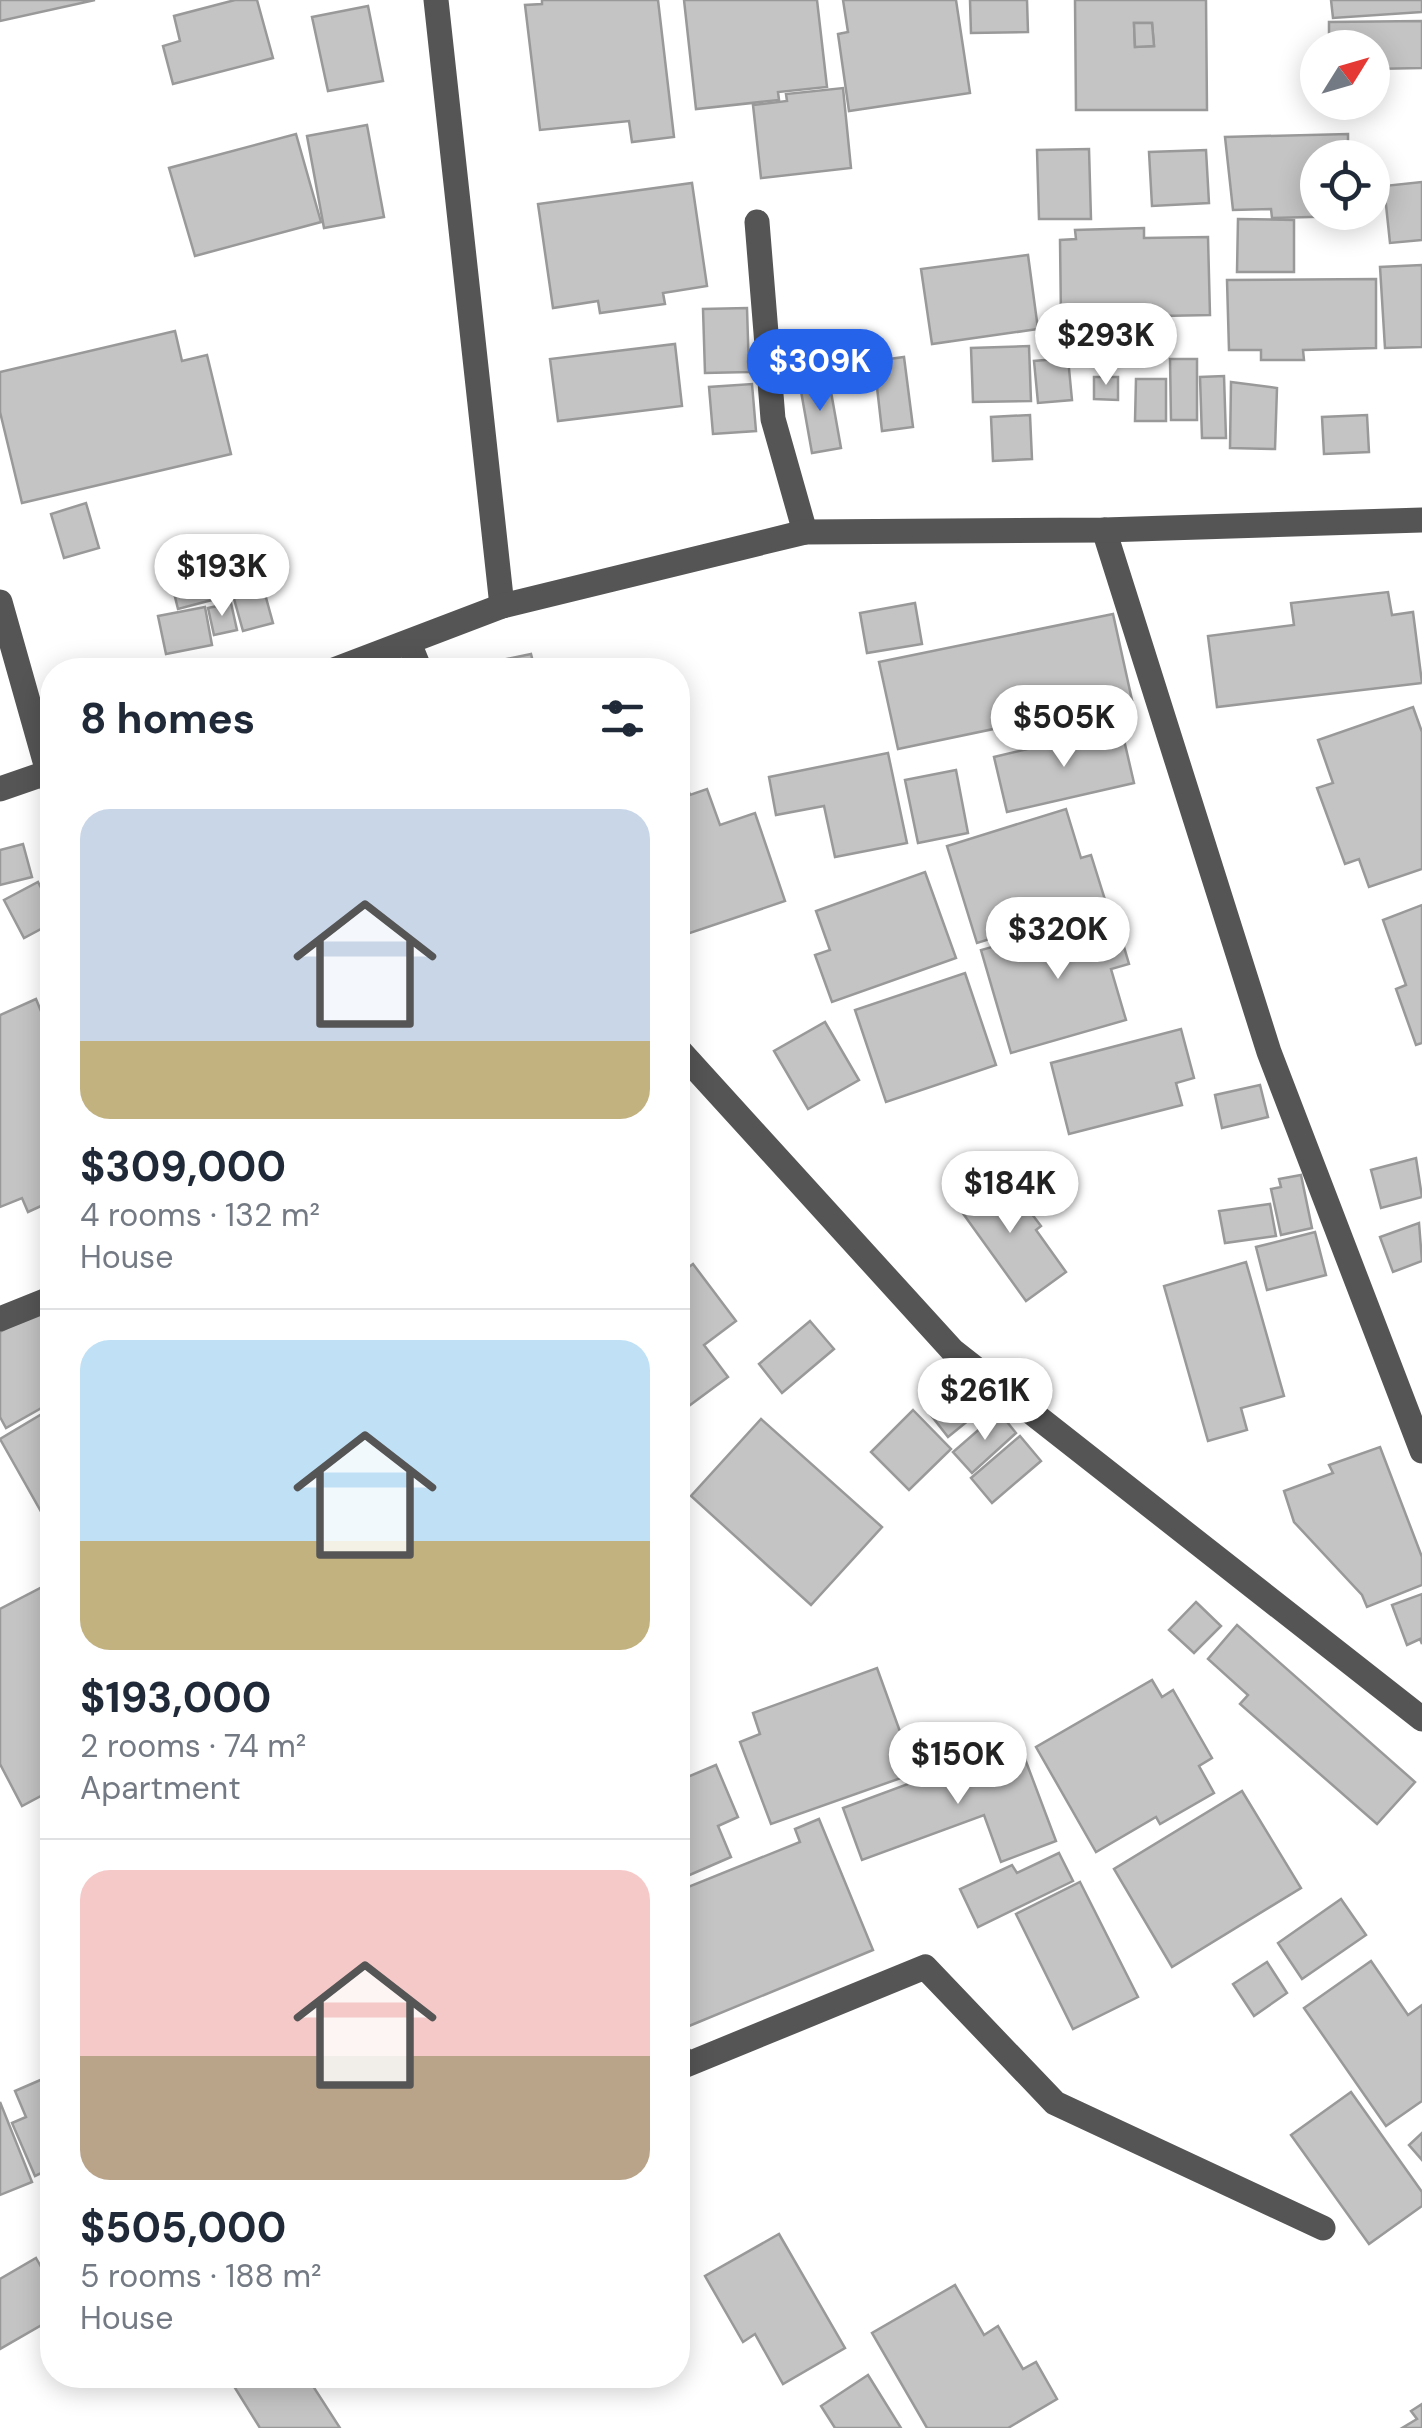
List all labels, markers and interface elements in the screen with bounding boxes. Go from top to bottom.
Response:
north arrow [1300,30,1390,120]
map controls [1300,30,1390,230]
button: locate [1300,140,1390,230]
pin: $293K [1036,303,1176,388]
text: $293K [1057,314,1155,356]
pin: $309K [750,329,890,414]
text: $309K [769,340,871,382]
pin: $193K [152,534,292,619]
text: $193K [176,545,268,587]
pin: $505K [994,685,1134,770]
text: 8 homes [80,691,255,746]
icon: filters [595,691,650,746]
text: $505K [1013,696,1115,738]
icon: home [275,874,455,1054]
pin: $320K [988,897,1128,982]
text: $320K [1008,908,1108,950]
text: $309,000 [80,1139,286,1194]
pin: $184K [940,1151,1080,1236]
text: $184K [964,1162,1056,1204]
text: 4 rooms · 132 m² [80,1194,320,1236]
text: House [80,1236,173,1278]
pin: $261K [915,1358,1055,1443]
text: $261K [940,1369,1030,1411]
icon: home [275,1405,455,1585]
text: $193,000 [80,1670,271,1725]
pin: $150K [888,1722,1028,1807]
text: 2 rooms · 74 m² [80,1725,306,1767]
text: $150K [911,1733,1005,1775]
text: Apartment [80,1767,241,1809]
icon: home [275,1935,455,2115]
text: $505,000 [80,2200,286,2255]
text: 5 rooms · 188 m² [80,2255,322,2297]
text: House [80,2297,173,2339]

